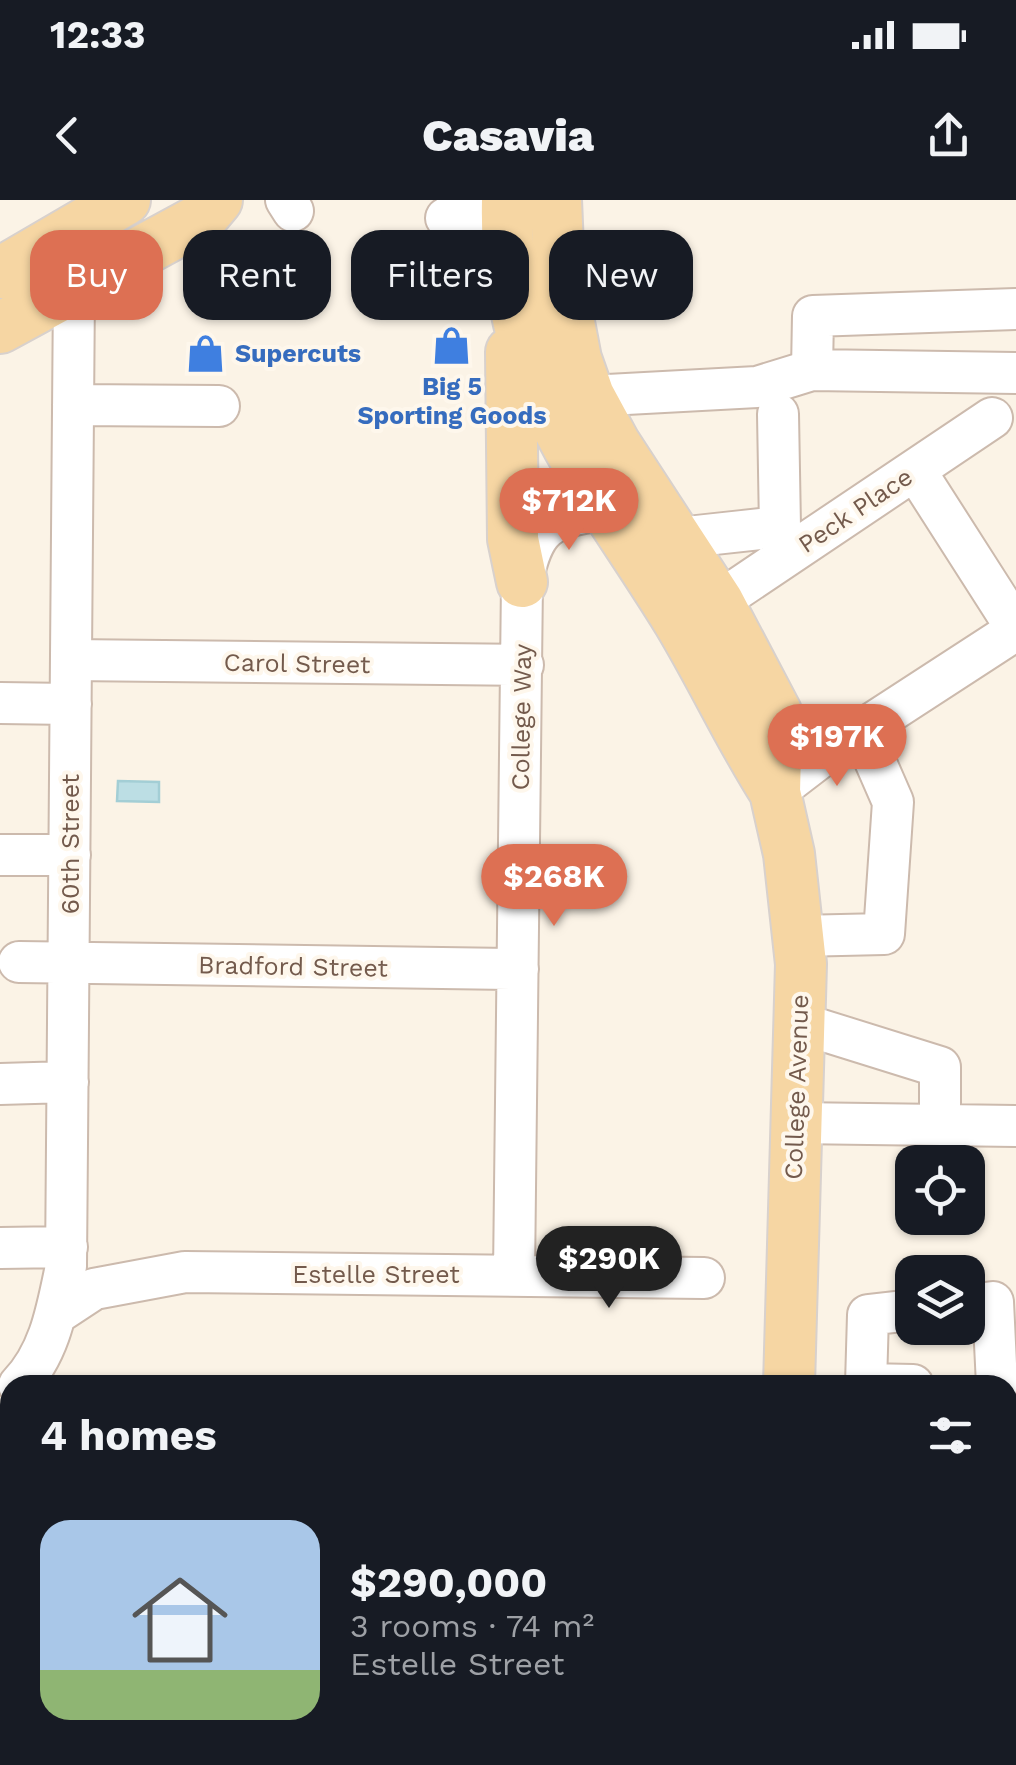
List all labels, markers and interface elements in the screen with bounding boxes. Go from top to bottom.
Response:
text: 12:33 [50,13,146,57]
icon: back [40,108,95,163]
icon: share [921,108,976,163]
text: Casavia [422,109,594,162]
chip: Buy [30,230,163,320]
chip: Rent [183,230,331,320]
chip: Filters [351,230,529,320]
chip: New [549,230,693,320]
shop icon: Big 5 Sporting Goods [431,324,473,366]
shop icon: Supercuts [184,332,226,374]
place label: Supercuts [235,339,361,368]
place label: Big 5 Sporting Goods [357,372,547,430]
street label: Peck Place [793,462,918,559]
pin: $712K [499,468,639,553]
text: $712K [521,481,617,519]
street label: College Way [506,643,537,791]
street label: Carol Street [223,648,371,679]
pin: $197K [767,704,907,789]
text: $197K [790,717,884,755]
street label: 60th Street [56,773,85,914]
pin: $268K [484,844,624,929]
text: $268K [503,857,605,895]
street label: Bradford Street [198,950,389,983]
street label: College Avenue [779,994,814,1180]
map controls [895,1145,985,1345]
button: locate [895,1145,985,1235]
pin: $290K [539,1226,679,1311]
text: $290K [558,1239,660,1277]
button: layers [895,1255,985,1345]
street label: Estelle Street [292,1260,460,1289]
icon: filters [923,1408,978,1463]
text: 4 homes [40,1411,217,1460]
text: $290,000 [350,1558,547,1607]
icon: home [120,1560,240,1680]
text: 3 rooms · 74 m² [350,1607,594,1645]
text: Estelle Street [350,1645,564,1683]

